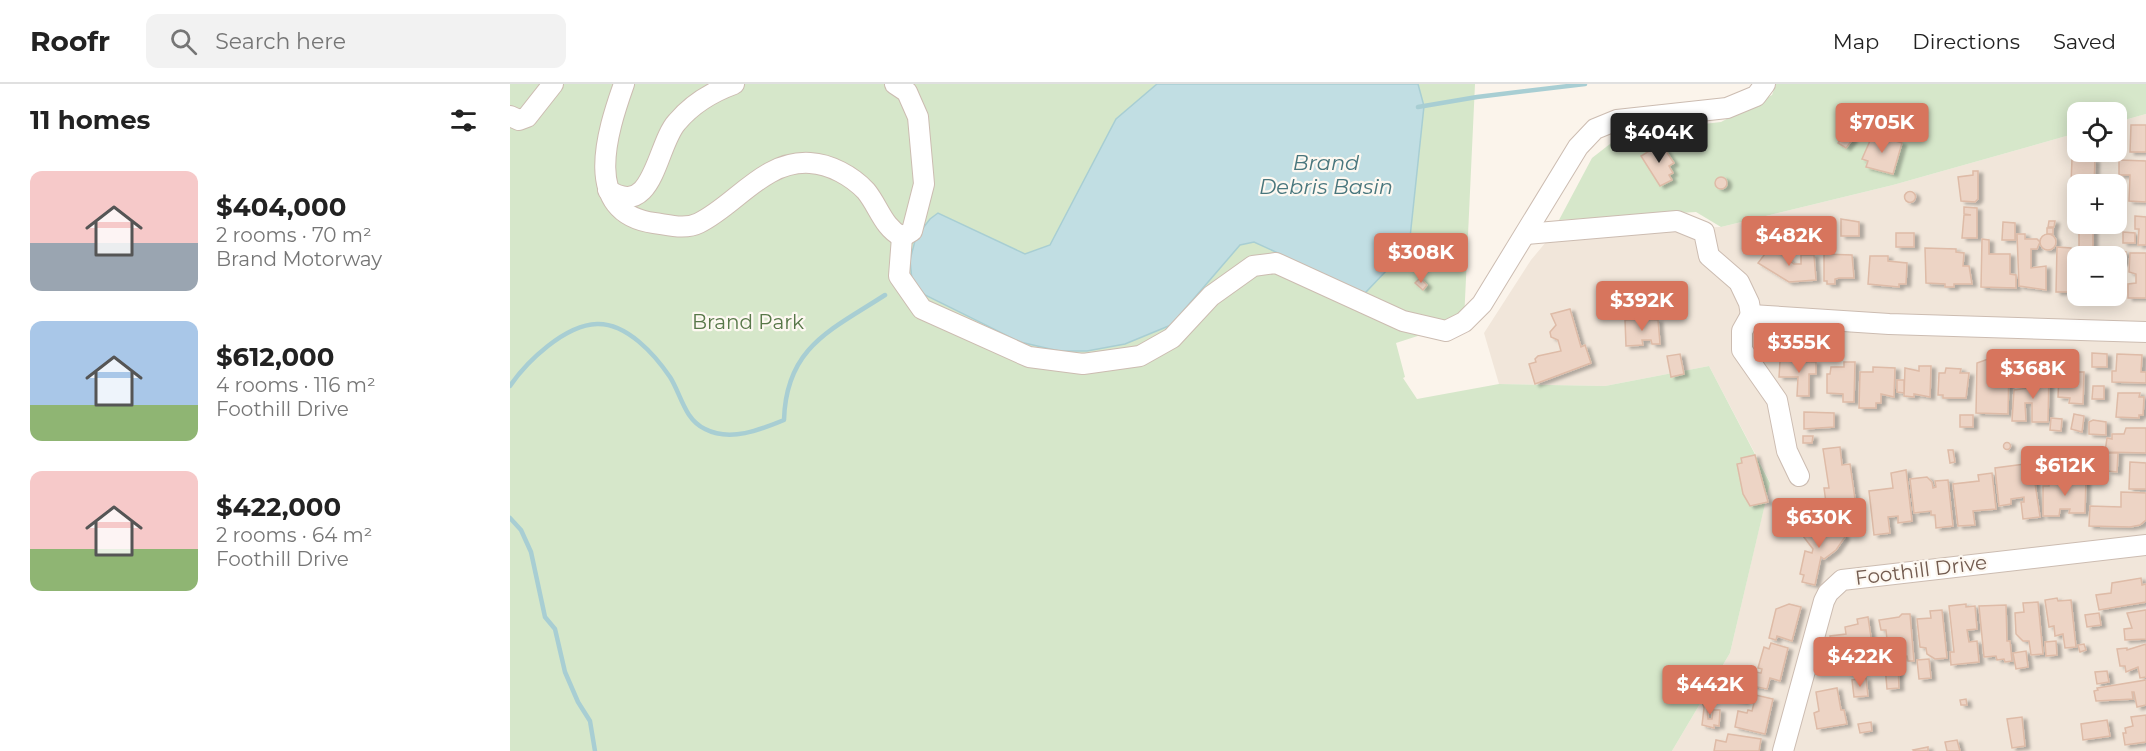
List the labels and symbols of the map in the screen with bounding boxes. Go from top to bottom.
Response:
pin: $705K [1840,103,1924,154]
pin: $404K [1617,113,1701,164]
water label: Brand Debris Basin [1259,150,1393,199]
pin: $482K [1747,216,1831,267]
pin: $308K [1379,233,1463,284]
pin: $392K [1600,281,1684,332]
park label: Brand Park [692,310,804,334]
pin: $355K [1757,323,1841,374]
pin: $368K [1991,349,2075,400]
pin: $612K [2023,446,2107,497]
pin: $630K [1777,498,1861,549]
street label: Foothill Drive [1854,550,1988,590]
pin: $422K [1818,637,1902,688]
pin: $442K [1668,665,1752,716]

